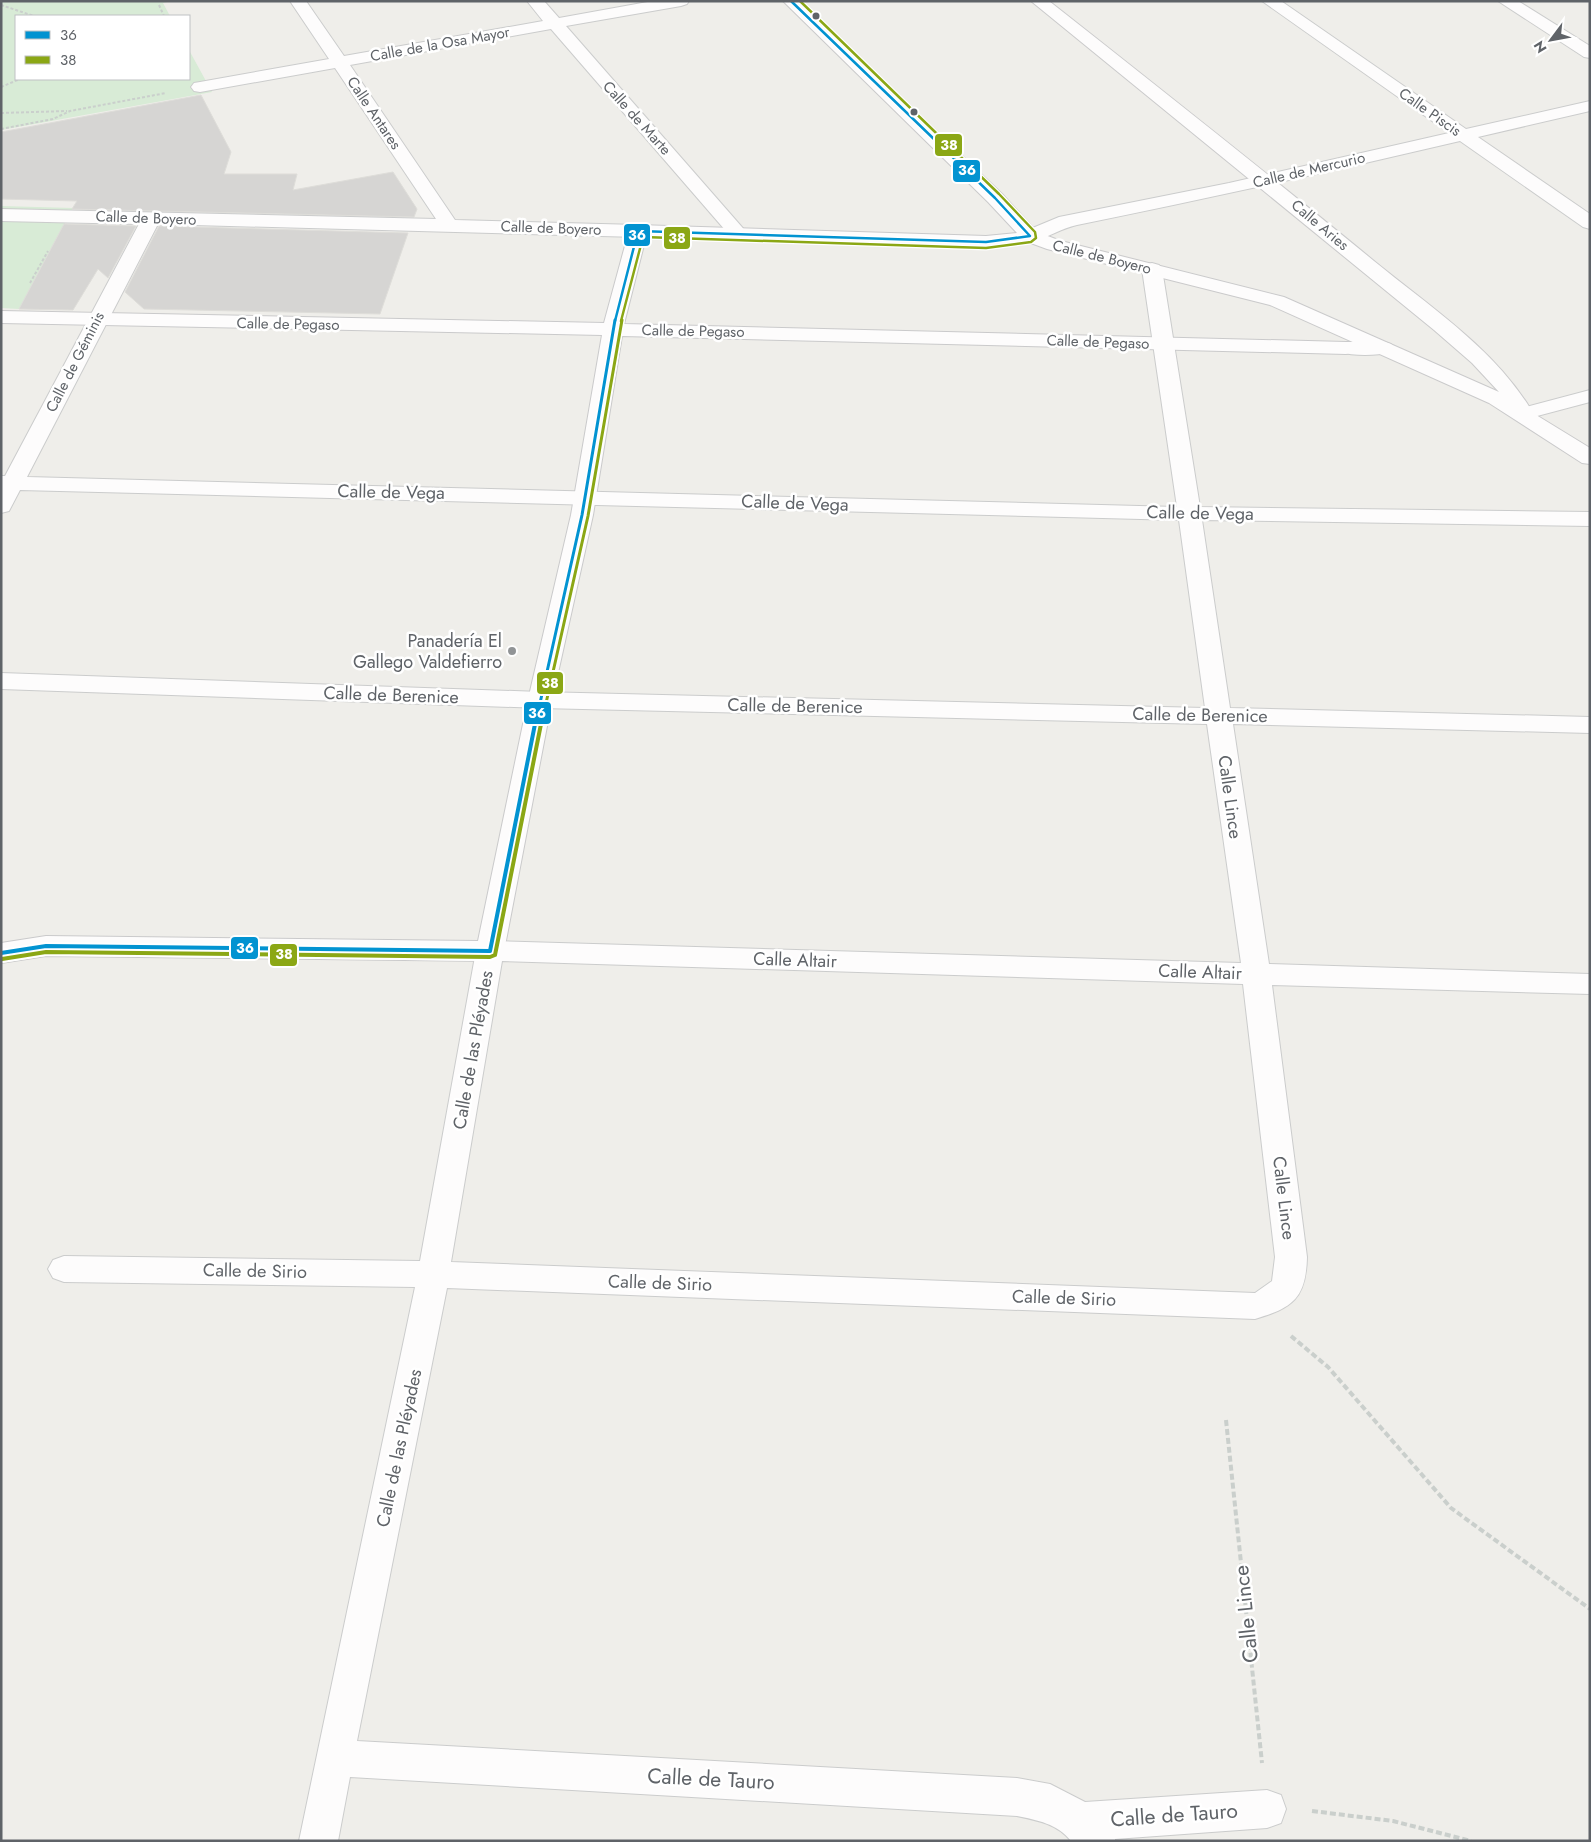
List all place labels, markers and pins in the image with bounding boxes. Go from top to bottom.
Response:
unlabelled marker [811,11,821,21]
unlabelled marker [909,107,919,117]
place label: Panadería El Gallego Valdefierro [353,628,502,675]
marker: Panadería El Gallego Valdefierro [506,645,518,657]

